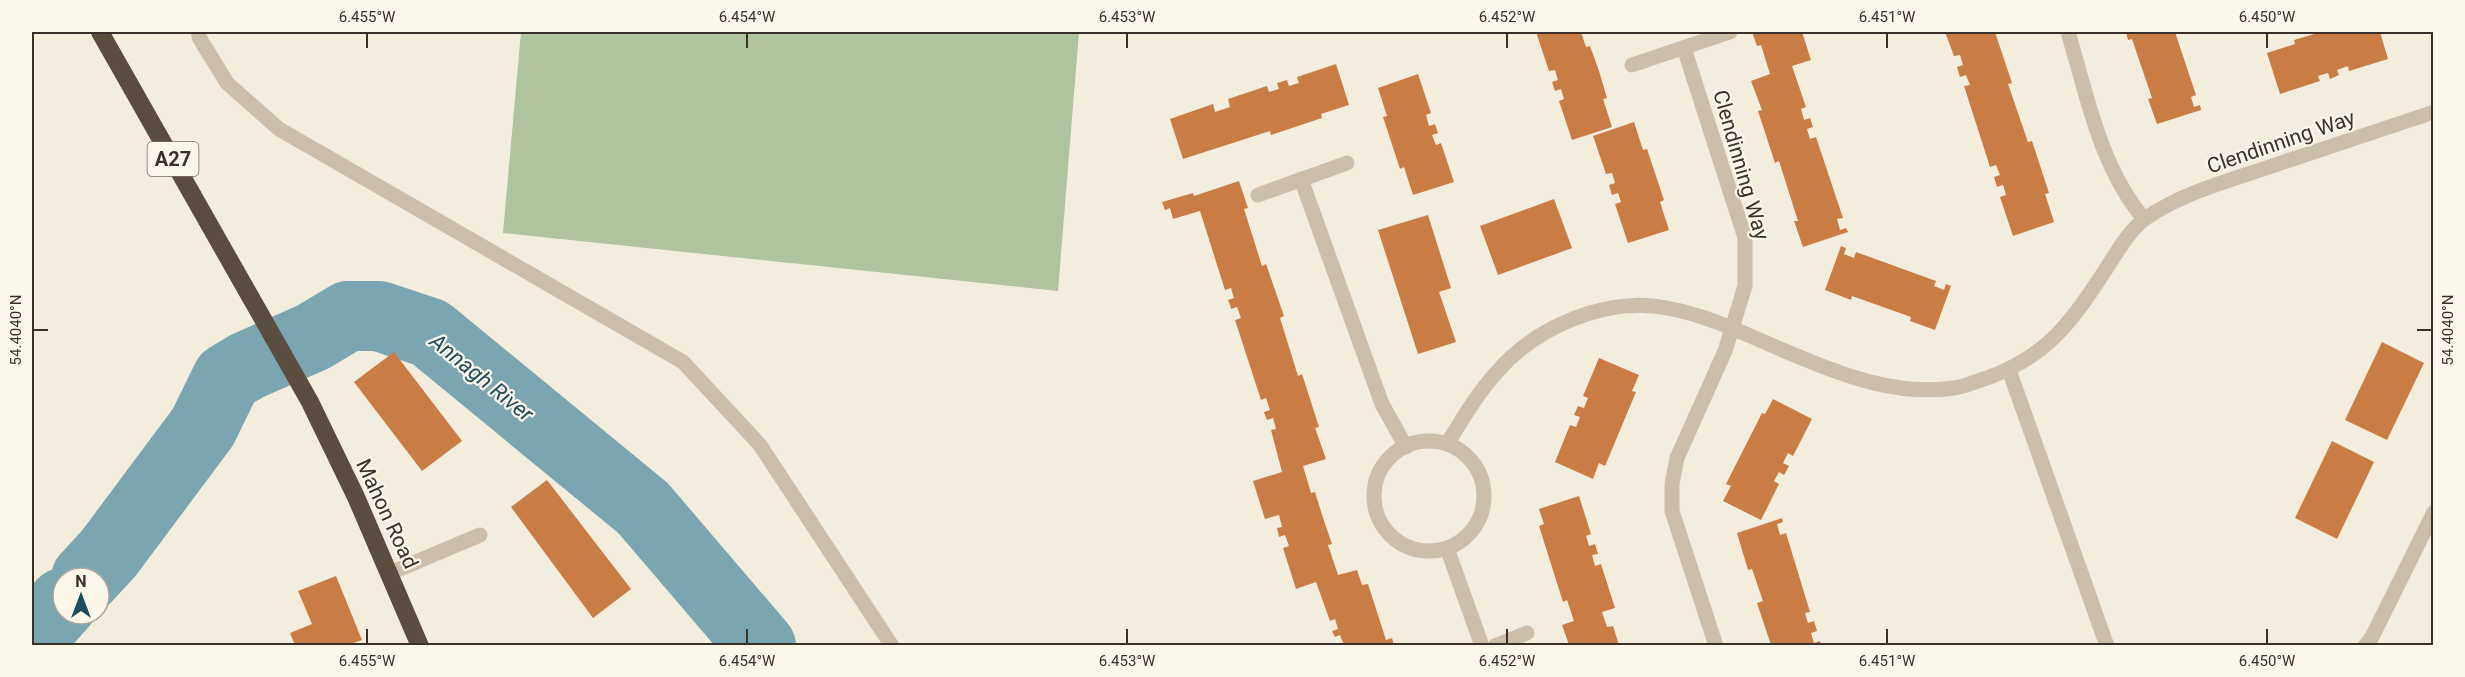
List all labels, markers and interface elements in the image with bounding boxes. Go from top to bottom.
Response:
text: 6.455°W [339,8,395,26]
text: 6.454°W [719,8,775,26]
text: 6.453°W [1099,8,1155,26]
text: 6.452°W [1479,8,1535,26]
text: 6.451°W [1859,8,1915,26]
text: 6.450°W [2239,8,2295,26]
street label: Clendinning Way [1708,87,1774,243]
street label: Clendinning Way [2204,105,2358,179]
road number: A27 [148,142,198,176]
text: 54.4040°N [7,295,25,365]
text: 54.4040°N [2439,295,2457,365]
water label: Annagh River [424,328,539,427]
street label: Mahon Road [351,455,423,573]
north arrow [51,566,111,626]
text: N [75,572,87,591]
text: 6.455°W [339,652,395,670]
text: 6.454°W [719,652,775,670]
text: 6.453°W [1099,652,1155,670]
text: 6.452°W [1479,652,1535,670]
text: 6.451°W [1859,652,1915,670]
text: 6.450°W [2239,652,2295,670]

